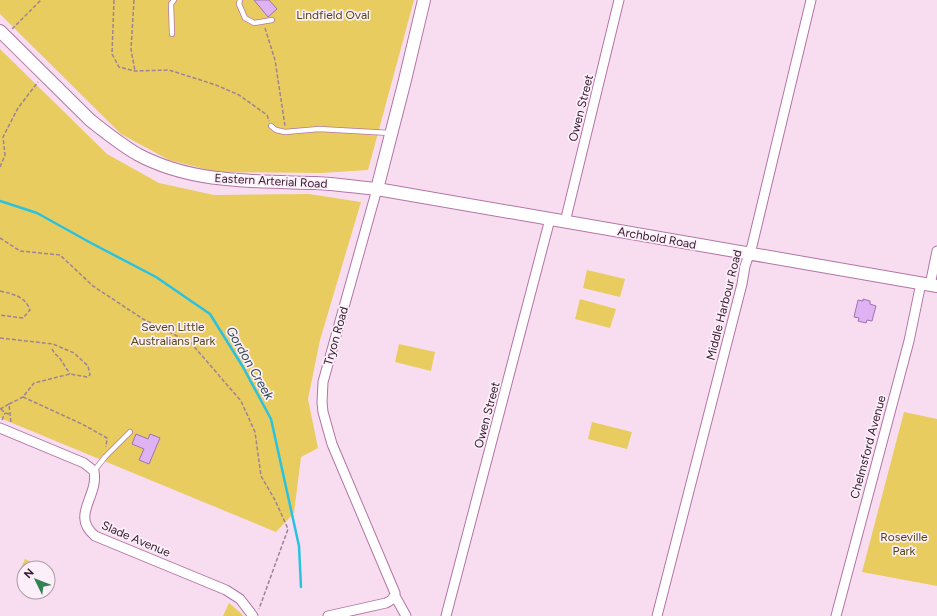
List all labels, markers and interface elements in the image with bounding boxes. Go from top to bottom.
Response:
park label: Lindfield Oval [296,8,370,22]
street label: Owen Street [566,73,596,143]
street label: Eastern Arterial Road [214,171,328,191]
street label: Archbold Road [617,224,697,252]
street label: Middle Harbour Road [703,248,745,362]
street label: Tryon Road [321,305,351,367]
park label: Seven Little Australians Park [131,320,216,348]
water label: Gordon Creek [223,324,277,403]
street label: Owen Street [471,380,503,450]
street label: Chelmsford Avenue [847,393,889,500]
street label: Slade Avenue [100,518,173,560]
park label: Roseville Park [880,530,928,558]
north arrow [16,560,56,600]
text: N [21,566,37,581]

